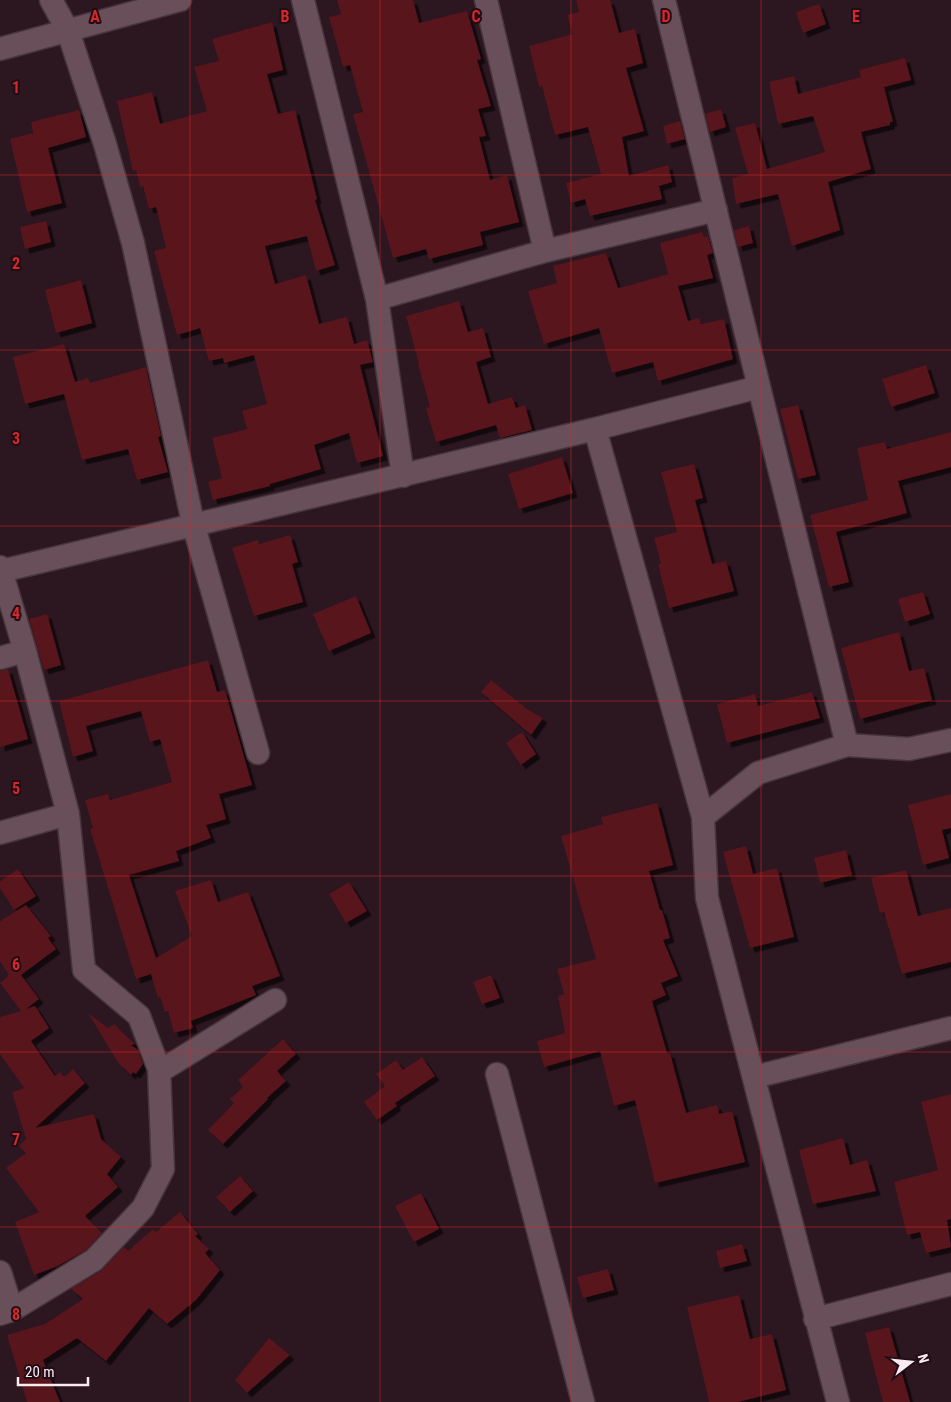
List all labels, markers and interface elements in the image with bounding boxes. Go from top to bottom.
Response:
text: A [90,7,100,26]
text: B [281,7,290,26]
text: C [471,7,481,26]
text: D [661,7,671,26]
text: E [852,7,860,26]
text: 1 [12,78,20,97]
text: 2 [12,254,20,273]
text: 3 [12,429,20,448]
text: 4 [12,604,20,623]
text: 5 [12,779,20,798]
text: 6 [12,955,20,974]
text: 7 [12,1130,20,1149]
text: 8 [12,1305,20,1324]
north arrow [886,1337,936,1387]
text: N [915,1352,932,1365]
scale bar [18,1354,88,1386]
text: 20 m [25,1363,55,1381]

